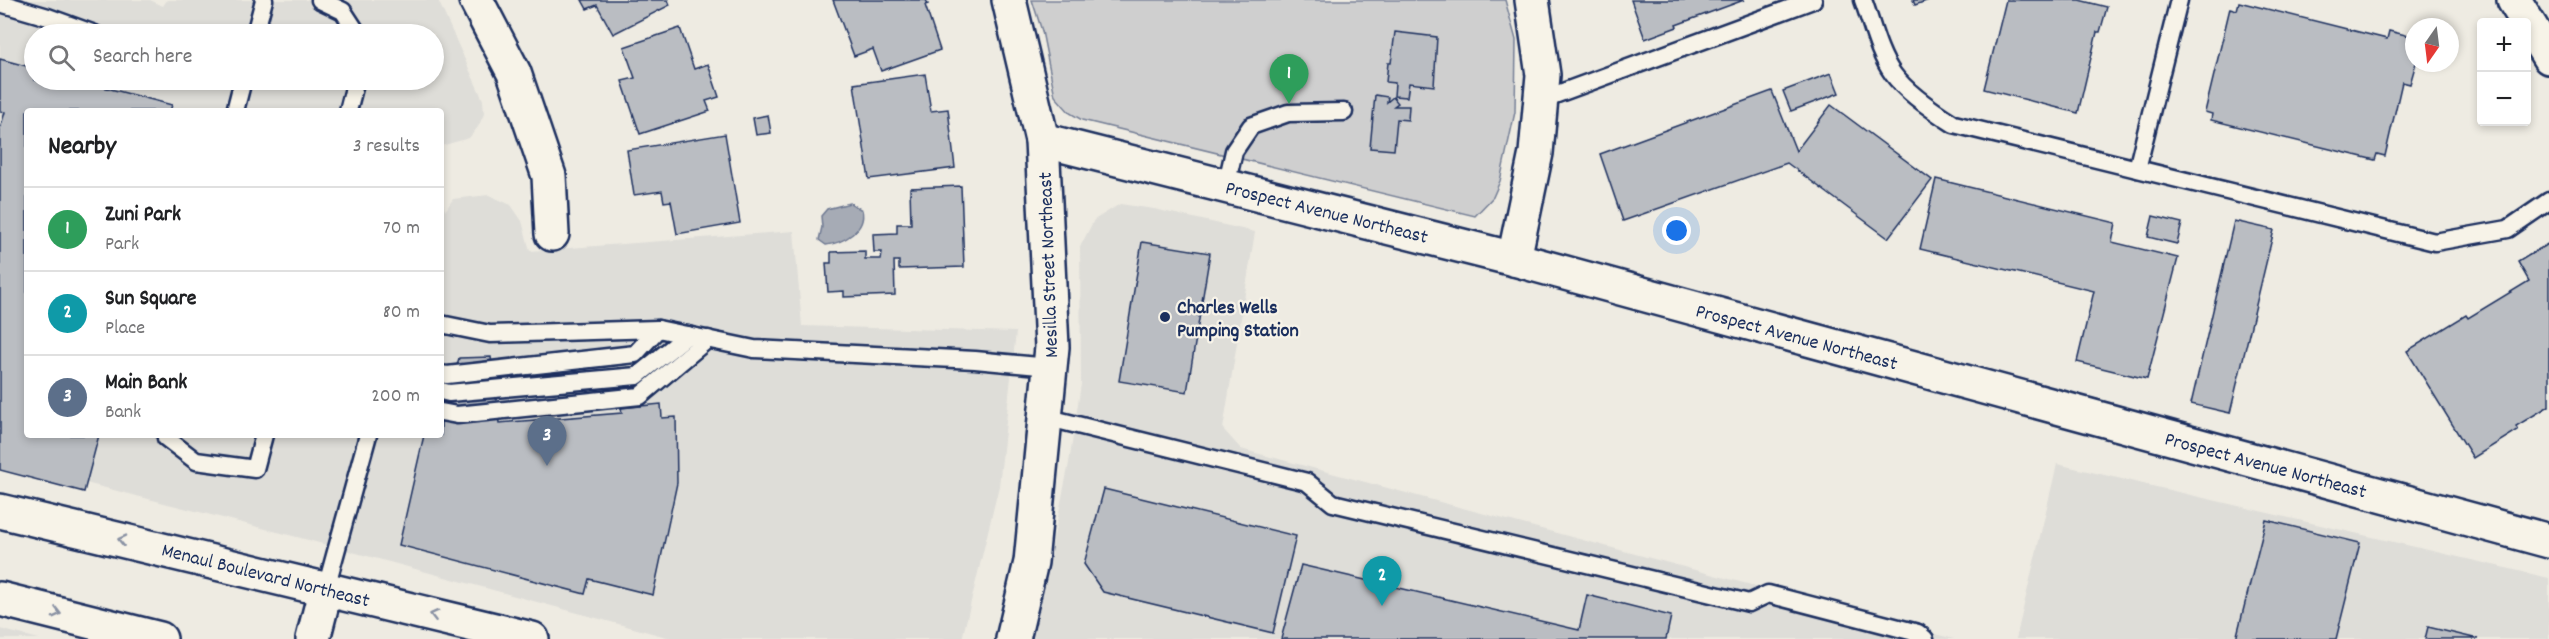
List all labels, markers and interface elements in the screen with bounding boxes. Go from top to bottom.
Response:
north arrow [2405,18,2459,72]
map controls [2477,18,2531,126]
button: + [2477,18,2531,72]
search box [24,24,444,90]
icon: search [45,41,78,74]
text: Search here [93,42,192,73]
pin: 1 [1270,54,1308,104]
button: − [2477,72,2531,126]
text: Nearby [48,129,116,166]
text: 3 results [353,133,420,161]
street label: Mesilla Street Northeast [1033,171,1067,358]
street label: Prospect Avenue Northeast [1222,175,1431,253]
text: Zuni Park [105,200,181,231]
text: 1 [65,215,70,243]
text: 70 m [383,215,420,243]
your location [1662,216,1691,245]
text: Park [105,231,139,259]
text: Sun Square [105,284,197,315]
place label: Charles Wells Pumping Station [1177,295,1299,346]
street label: Prospect Avenue Northeast [1692,298,1900,379]
text: 2 [63,299,72,327]
text: 80 m [383,299,420,327]
marker: Charles Wells Pumping Station [1158,310,1172,324]
text: Place [105,315,145,343]
text: Main Bank [105,368,187,399]
text: 3 [63,383,72,411]
text: 200 m [371,383,420,411]
text: Bank [105,399,141,427]
pin: 3 [528,416,566,466]
street label: Prospect Avenue Northeast [2161,426,2369,507]
one-way arrow [118,534,128,547]
street label: Menaul Boulevard Northeast [158,538,372,616]
pin: 2 [1362,556,1402,606]
one-way arrow [52,605,62,618]
one-way arrow [430,610,440,623]

